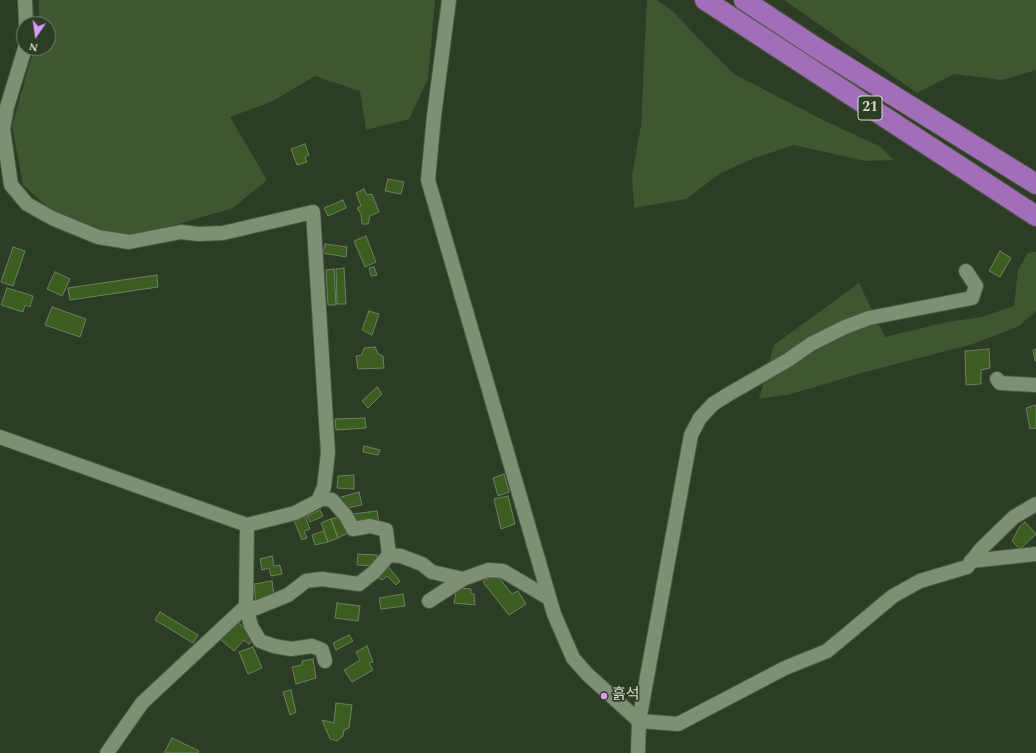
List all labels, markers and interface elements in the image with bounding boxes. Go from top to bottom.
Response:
north arrow [16,16,56,56]
text: N [27,38,40,56]
road number: 21 [858,96,882,120]
place label: 흙석 [612,687,640,705]
marker: 흙석 [599,691,609,701]

